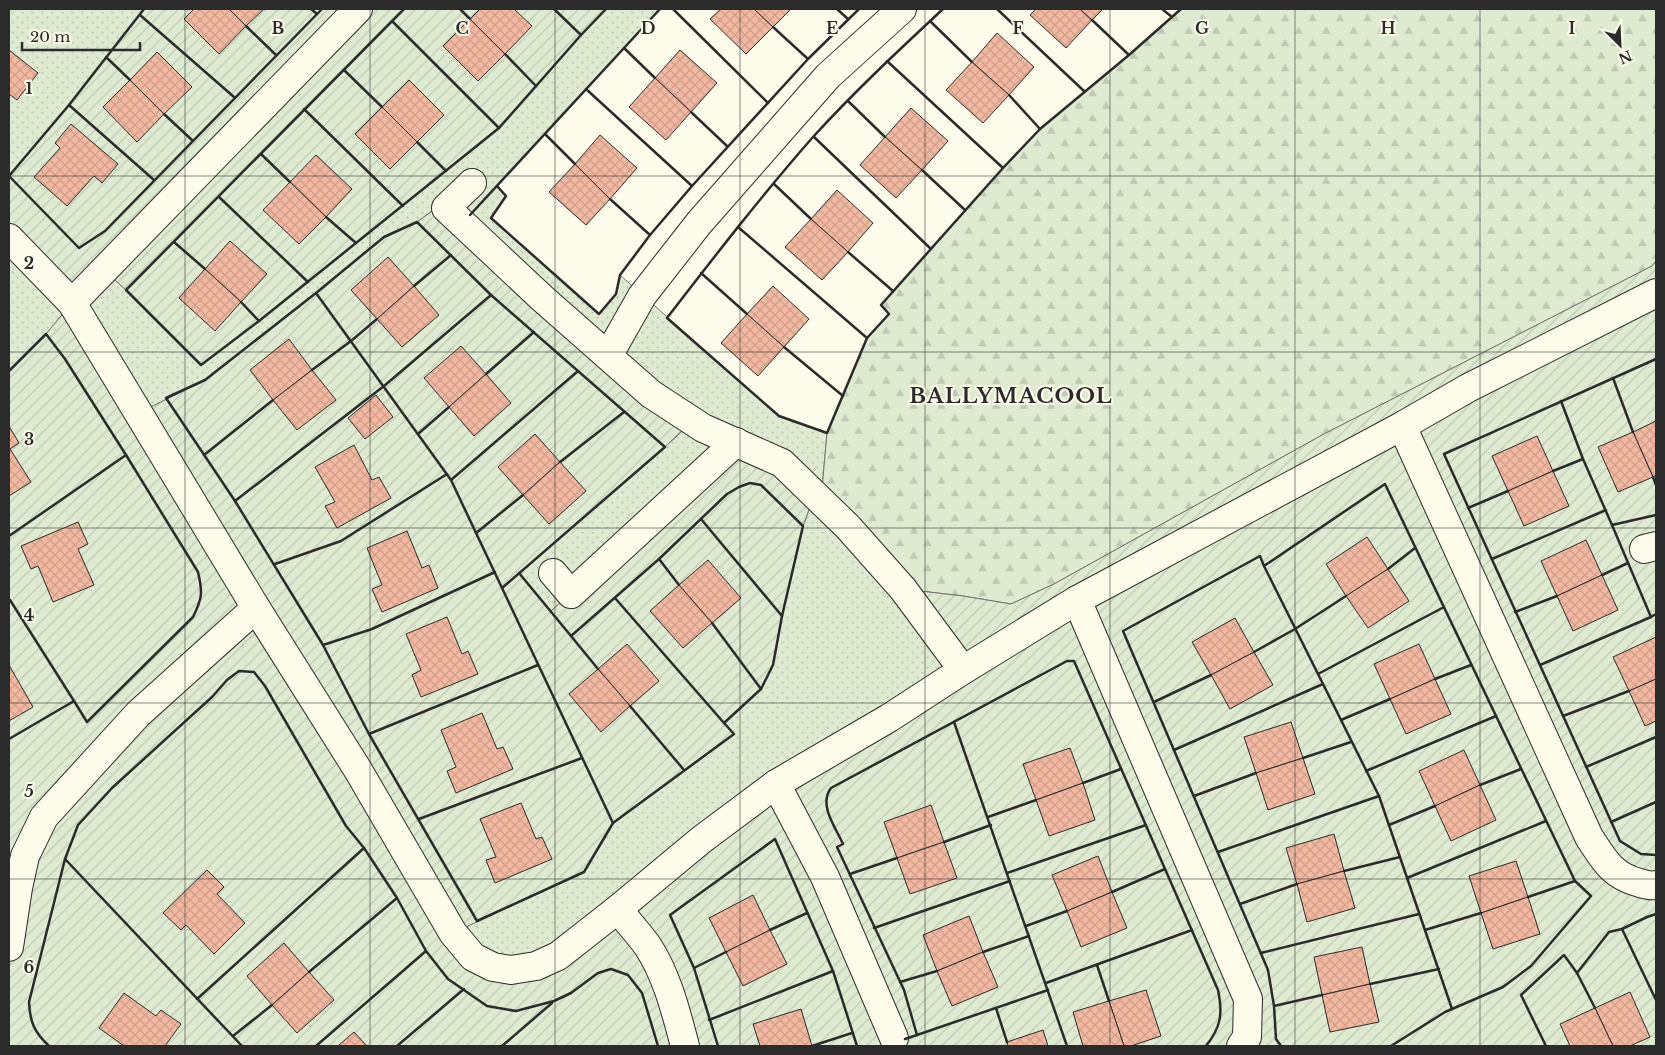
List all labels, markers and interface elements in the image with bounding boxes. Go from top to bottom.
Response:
text: B [272,18,285,38]
text: C [455,18,469,38]
text: D [641,18,655,38]
text: E [826,18,838,38]
text: F [1012,18,1024,38]
text: G [1195,18,1209,38]
text: H [1380,18,1396,38]
text: I [1569,18,1576,38]
scale bar [22,20,140,52]
north arrow [1595,20,1645,70]
text: 20 m [30,27,70,46]
text: N [1616,46,1635,68]
text: 1 [26,78,33,98]
text: 2 [24,253,34,273]
district label: BALLYMACOOL [909,383,1113,409]
text: 3 [24,429,34,449]
text: 4 [24,605,34,625]
text: 5 [24,781,34,801]
text: 6 [24,957,35,977]

